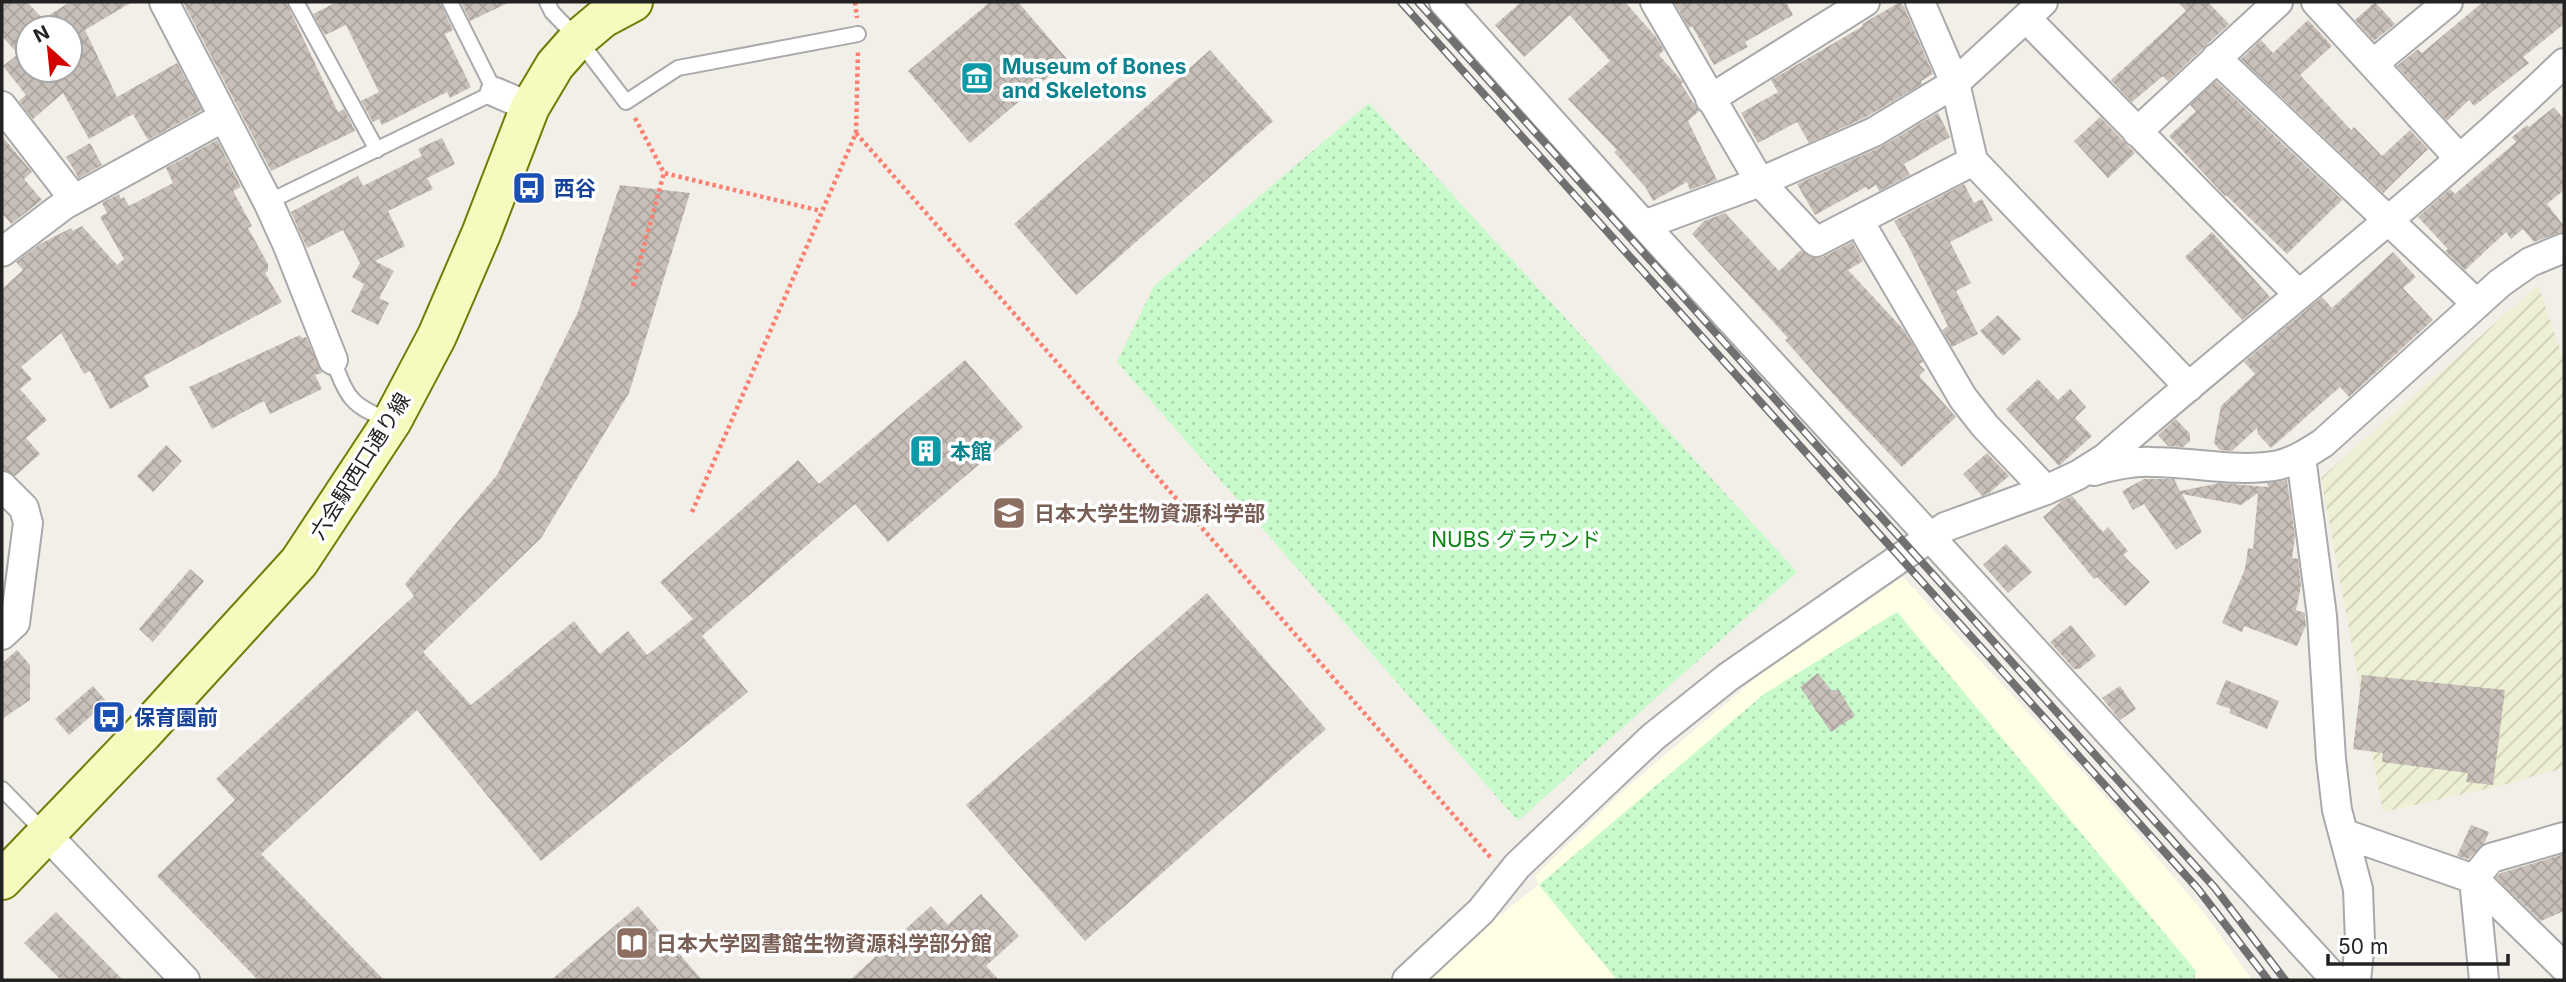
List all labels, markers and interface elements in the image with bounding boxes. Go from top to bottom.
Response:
north arrow [14,14,84,84]
text: N [30,21,53,48]
place label: Museum of Bones and Skeletons [1002,54,1186,103]
museum icon: Museum of Bones and Skeletons [958,59,996,97]
bus stop icon: 西谷 [510,169,548,207]
place label: 西谷 [554,176,596,201]
street label: 六会駅西口通り線 [305,388,415,544]
building icon: 本館 [907,432,945,470]
place label: 本館 [950,439,992,464]
school or university icon: 日本大学生物資源科学部 [990,494,1028,532]
place label: 日本大学生物資源科学部 [1034,501,1265,526]
park label: NUBS グラウンド [1431,527,1601,552]
bus stop icon: 保育園前 [90,698,128,736]
place label: 保育園前 [134,705,218,730]
scale bar [2328,922,2508,966]
library icon: 日本大学図書館生物資源科学部分館 [613,924,651,962]
place label: 日本大学図書館生物資源科学部分館 [656,931,992,956]
text: 50 m [2338,934,2388,959]

